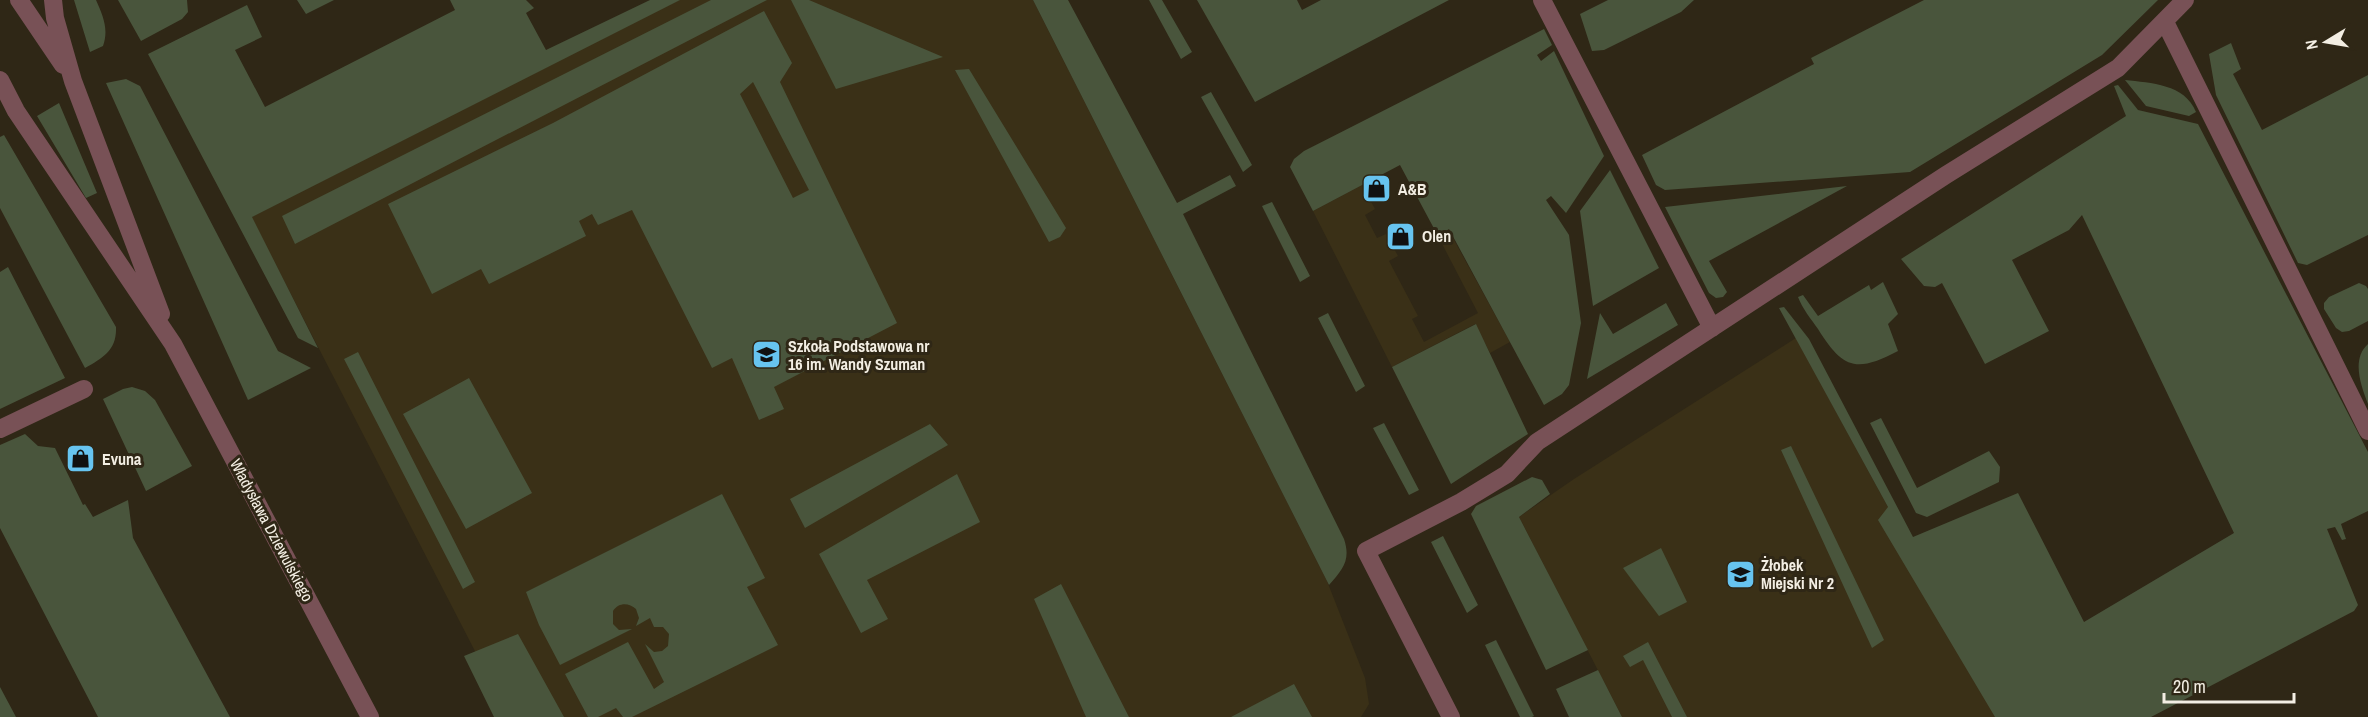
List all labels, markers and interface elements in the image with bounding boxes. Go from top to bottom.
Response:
north arrow [2296,12,2356,72]
text: N [2300,38,2323,52]
shop icon: A&B [1361,173,1393,205]
place label: A&B [1398,178,1426,200]
shop icon: Olen [1385,220,1417,252]
place label: Olen [1422,225,1451,247]
place label: Szkoła Podstawowa nr 16 im. Wandy Szuman [788,335,930,375]
school or university icon: Szkoła Podstawowa nr 16 im. Wandy Szuman [751,339,783,371]
shop icon: Evuna [65,443,97,475]
place label: Evuna [102,448,142,470]
street label: Władysława Dziewulskiego [225,455,319,605]
place label: Żłobek Miejski Nr 2 [1761,554,1834,594]
school or university icon: Żłobek Miejski Nr 2 [1724,558,1756,590]
scale bar [2164,666,2294,704]
text: 20 m [2173,674,2206,699]

